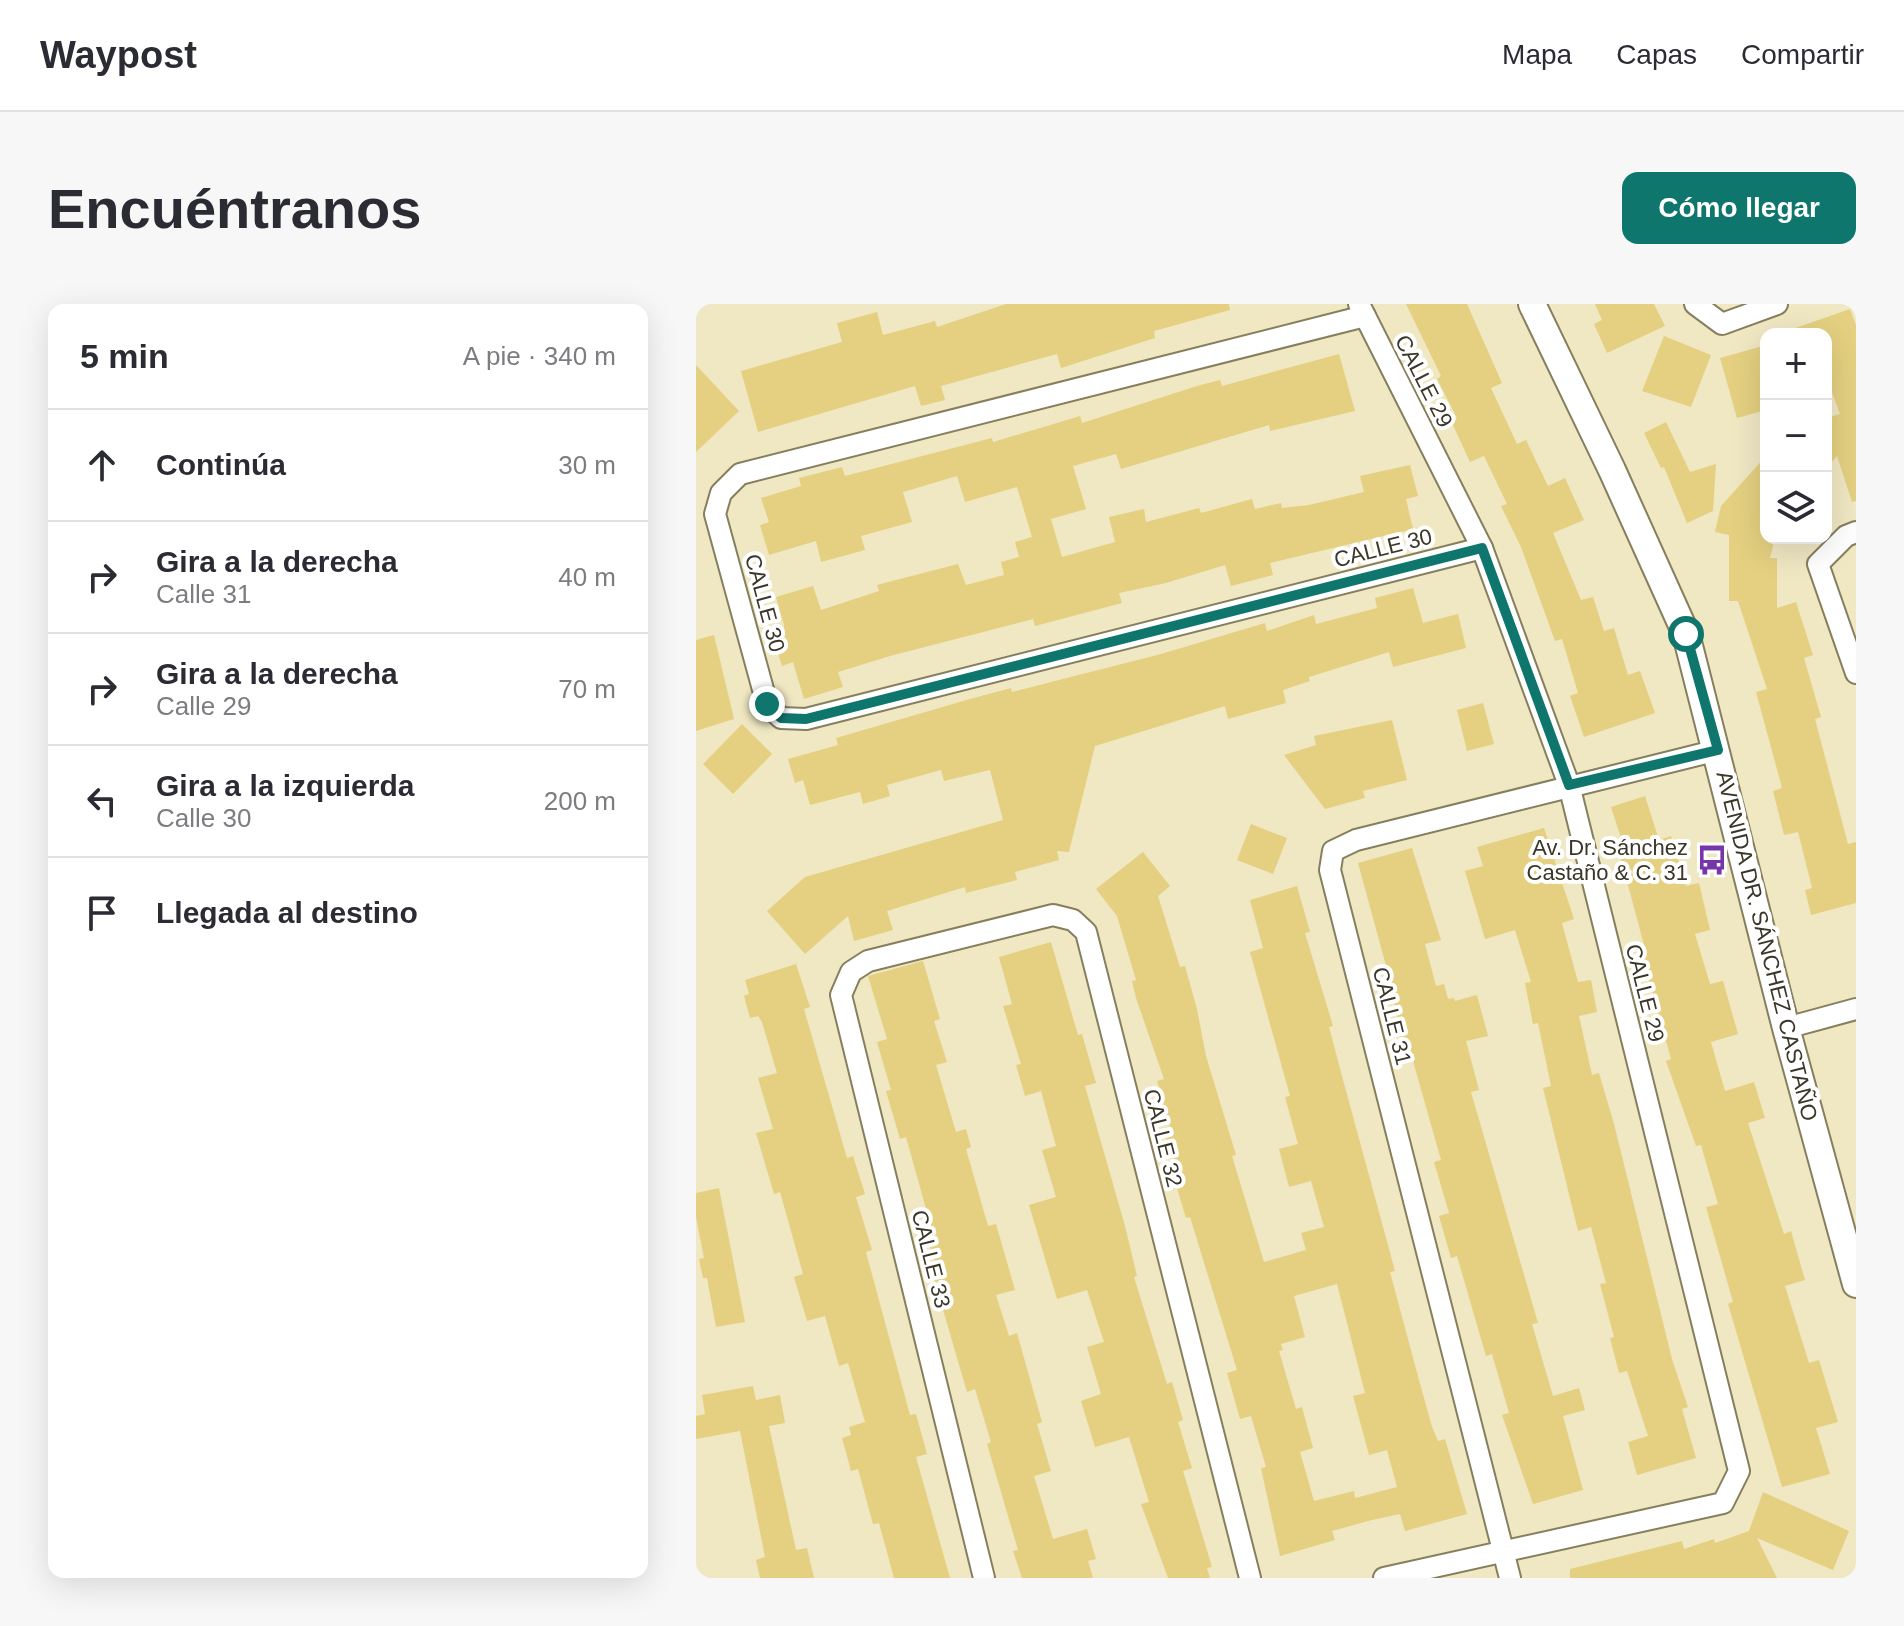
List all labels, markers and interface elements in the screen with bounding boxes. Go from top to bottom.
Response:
text: Waypost [40,34,197,76]
text: Mapa [1502,39,1572,70]
text: Capas [1616,39,1697,70]
text: Compartir [1741,39,1864,70]
button: Cómo llegar [1622,172,1856,244]
text: Encuéntranos [48,177,421,240]
map controls [1760,328,1832,544]
button: + [1760,328,1832,400]
street label: CALLE 29 [1390,331,1458,431]
text: 5 min [80,337,169,375]
text: A pie · 340 m [463,341,616,371]
button: − [1760,400,1832,472]
icon: ahead [80,443,124,487]
text: Continúa [156,448,286,481]
text: 30 m [558,450,616,480]
button: layers [1760,472,1832,544]
street label: CALLE 30 [1331,524,1435,572]
text: Gira a la derecha [156,545,398,578]
street label: CALLE 30 [740,551,790,655]
icon: right [80,555,124,599]
text: 40 m [558,562,616,592]
text: Calle 31 [156,579,251,609]
route start [1668,616,1704,652]
text: Gira a la derecha [156,657,398,690]
icon: right [80,667,124,711]
text: 70 m [558,674,616,704]
route end [749,686,785,722]
text: Calle 29 [156,691,251,721]
street label: AVENIDA DR. SÁNCHEZ CASTAÑO [1711,768,1823,1124]
text: Gira a la izquierda [156,769,414,802]
icon: left [80,779,124,823]
text: 200 m [544,786,616,816]
text: Calle 30 [156,803,251,833]
place label: Av. Dr. Sánchez Castaño & C. 31 [1527,835,1688,885]
bus stop icon: Av. Dr. Sánchez Castaño & C. 31 [1695,843,1729,877]
icon: arrive [80,891,124,935]
text: Llegada al destino [156,896,418,929]
street label: CALLE 29 [1621,941,1669,1045]
street label: CALLE 31 [1368,964,1416,1068]
street label: CALLE 32 [1139,1086,1187,1190]
street label: CALLE 33 [907,1207,955,1311]

